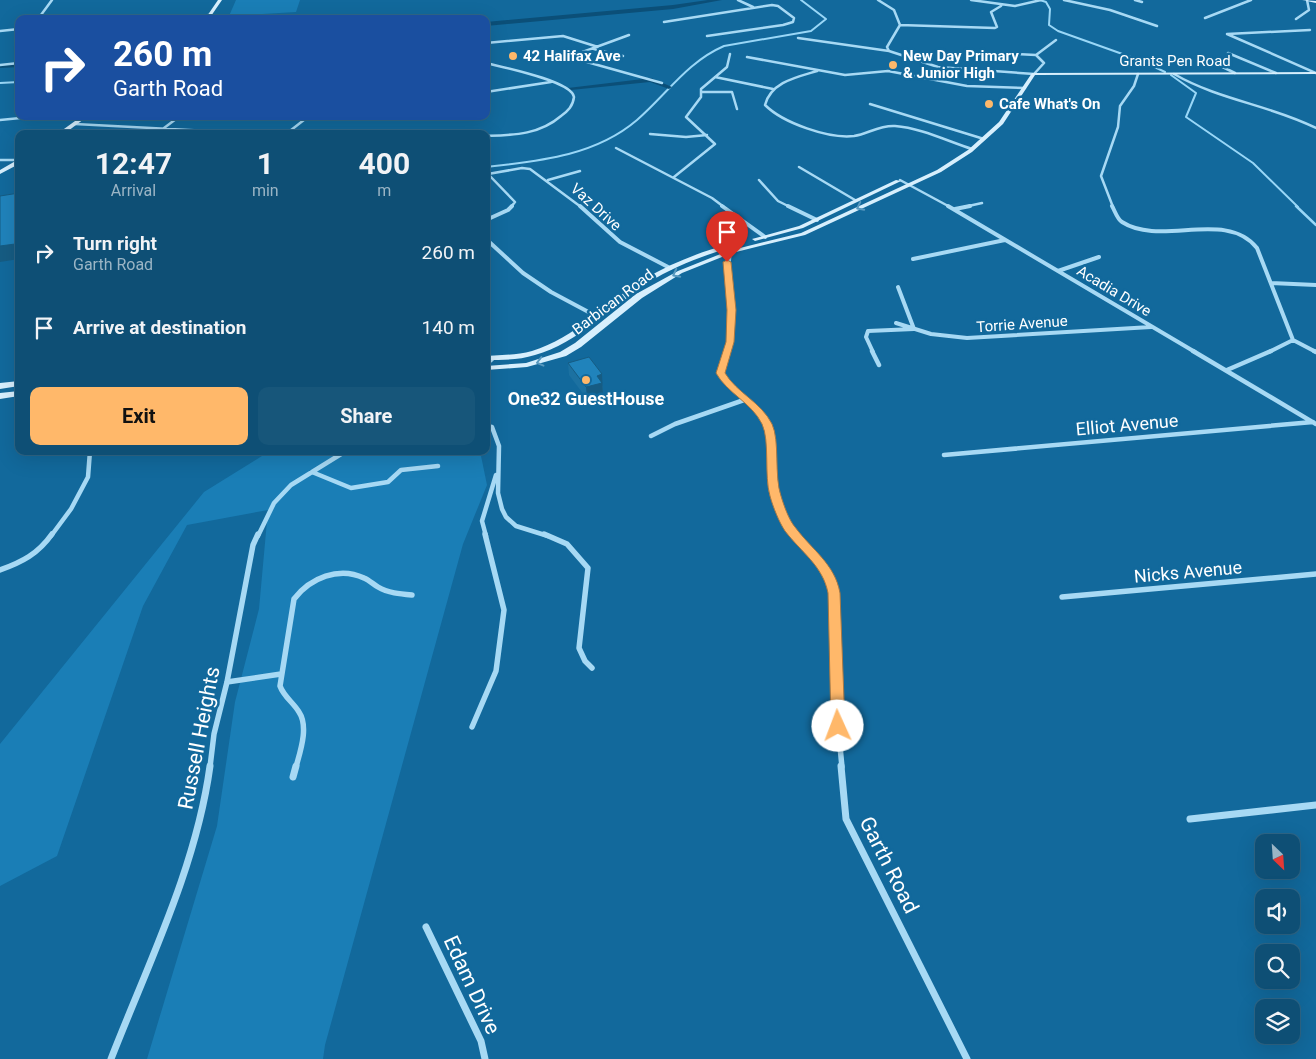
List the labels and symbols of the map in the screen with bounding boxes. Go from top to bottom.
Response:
place label: 42 Halifax Ave [523,47,621,65]
place label: New Day Primary & Junior High [903,47,1019,82]
marker: 42 Halifax Ave [507,50,519,62]
street label: Grants Pen Road [1119,52,1231,70]
marker: New Day Primary & Junior High [887,59,899,71]
place label: Cafe What's On [999,95,1100,113]
marker: Cafe What's On [983,98,995,110]
street label: Vaz Drive [567,179,625,235]
one-way arrow [856,201,865,211]
pin [706,211,748,262]
street label: Acadia Drive [1074,262,1154,320]
street label: Barbican Road [569,266,657,338]
one-way arrow [672,268,681,278]
street label: Torrie Avenue [976,312,1068,336]
one-way arrow [536,356,545,367]
marker: One32 GuestHouse [580,374,592,386]
place label: One32 GuestHouse [508,388,665,409]
street label: Elliot Avenue [1075,410,1179,439]
street label: Nicks Avenue [1133,556,1243,587]
street label: Russell Heights [173,665,225,811]
position arrow [811,699,863,751]
street label: Garth Road [854,813,924,917]
north arrow [1255,834,1300,879]
street label: Edam Drive [439,932,505,1038]

